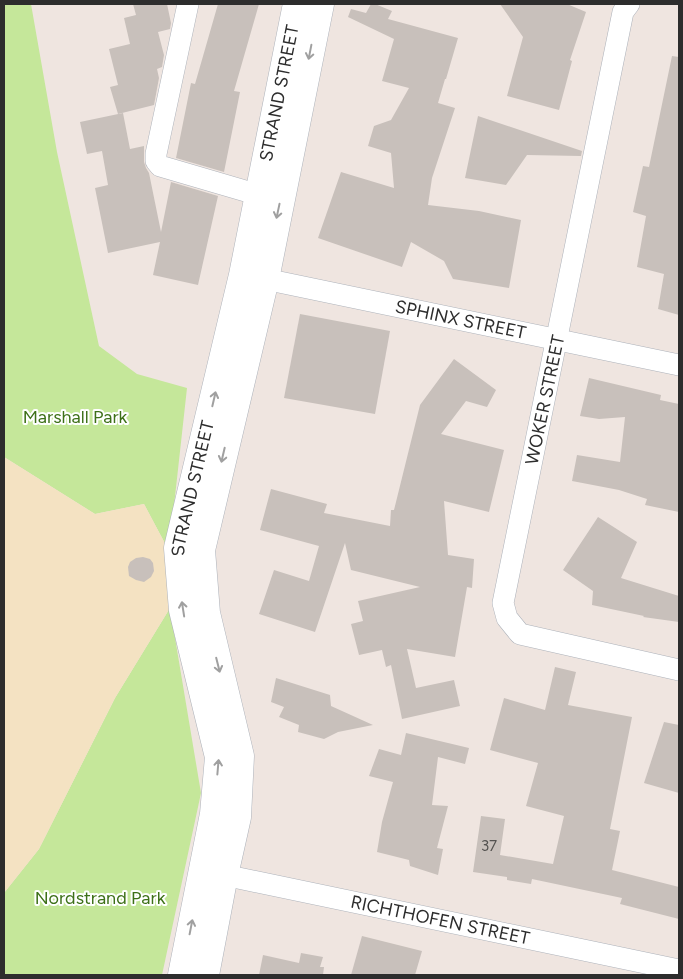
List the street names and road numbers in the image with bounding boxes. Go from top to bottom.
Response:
street label: STRAND STREET [255,23,304,163]
street label: SPHINX STREET [393,295,528,344]
street label: WOKER STREET [521,333,570,467]
street label: STRAND STREET [167,418,219,557]
street label: RICHTHOFEN STREET [349,891,532,950]

